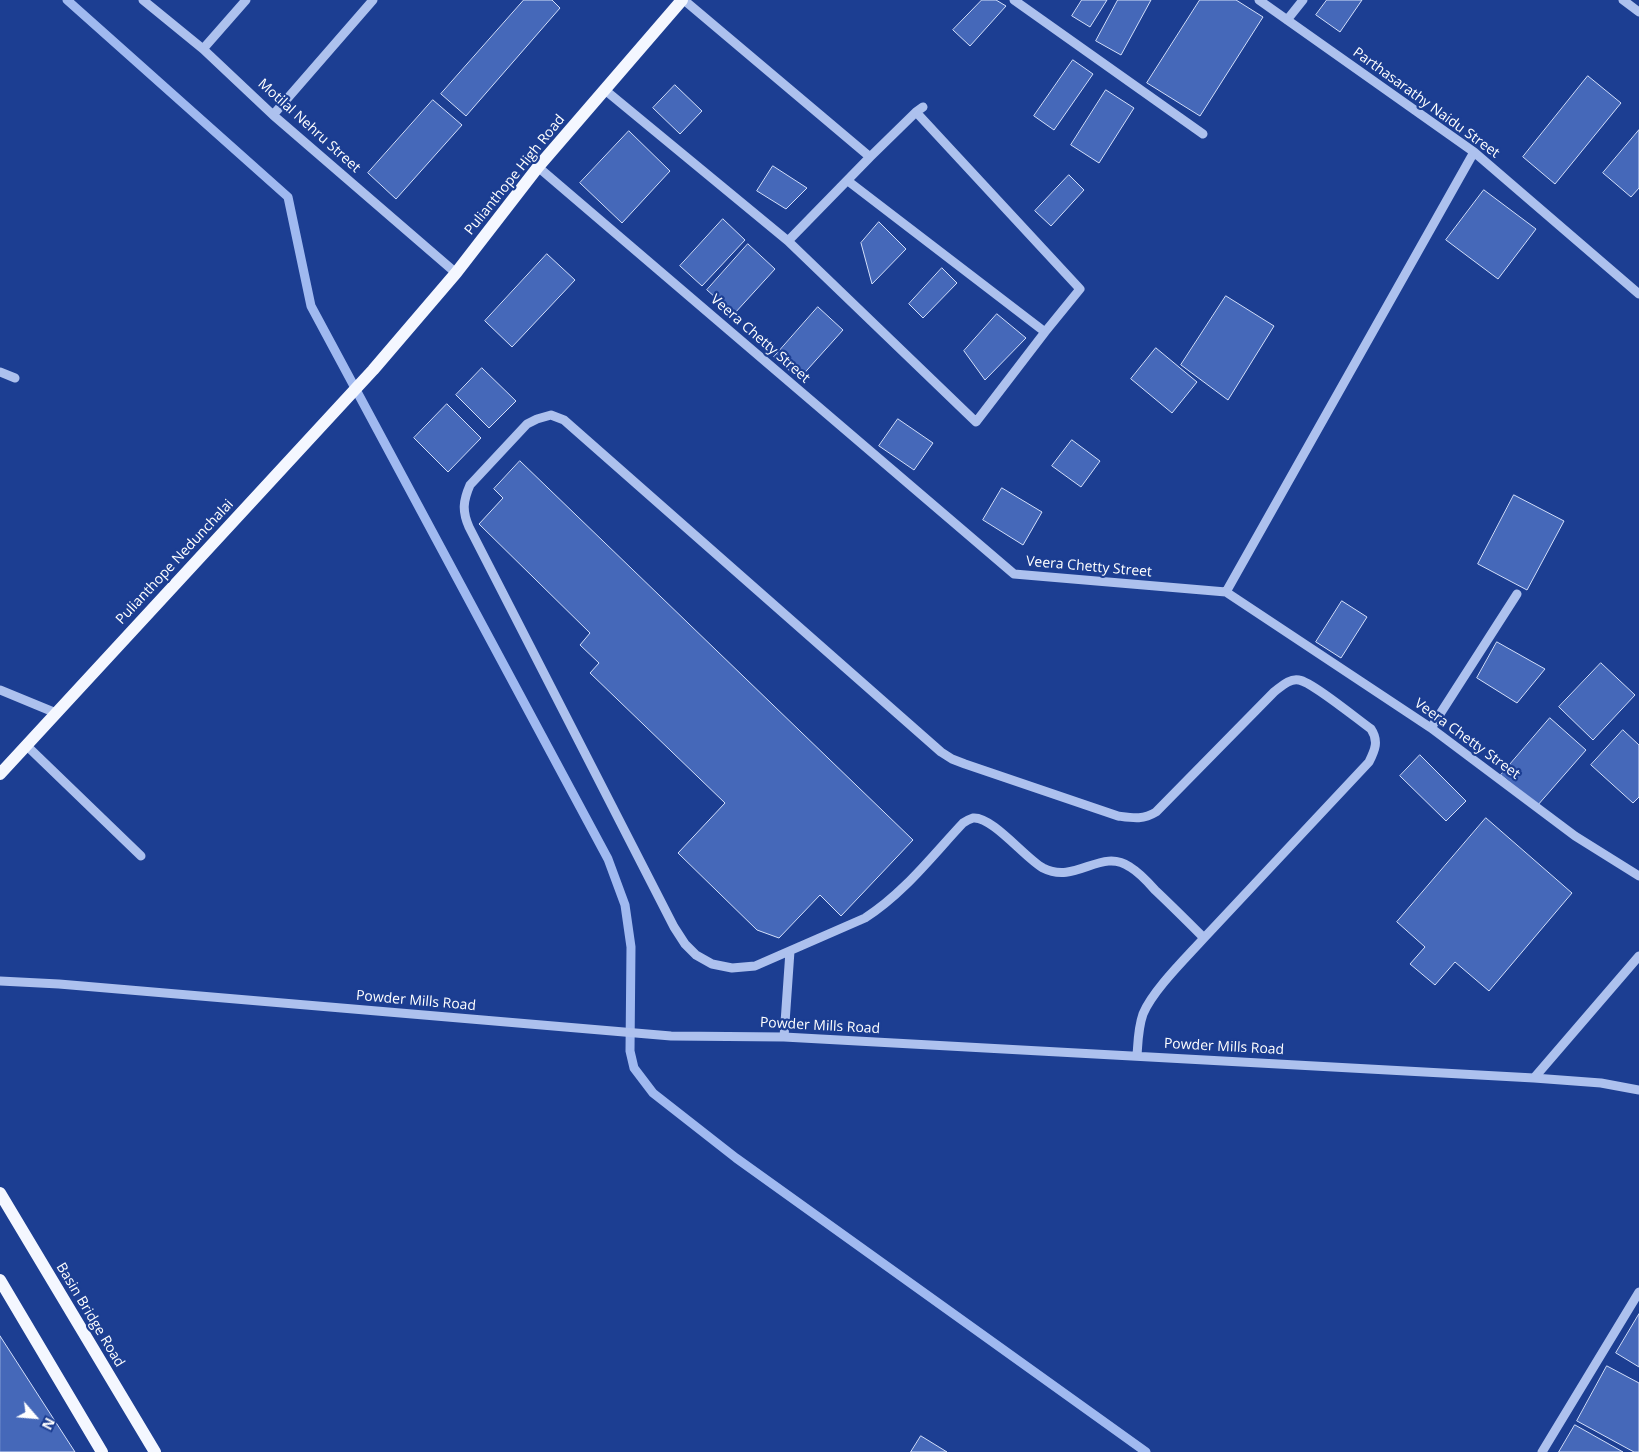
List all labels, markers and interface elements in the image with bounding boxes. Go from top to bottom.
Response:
street label: Parthasarathy Naidu Street [1349,44,1503,162]
street label: Motilal Nehru Street [254,76,364,176]
street label: Pulianthope High Road [461,112,569,238]
street label: Veera Chetty Street [707,291,813,387]
street label: Pulianthope Nedunchalai [113,496,237,628]
street label: Veera Chetty Street [1025,553,1153,581]
street label: Veera Chetty Street [1411,695,1523,783]
street label: Powder Mills Road [355,987,477,1015]
street label: Powder Mills Road [759,1014,881,1038]
street label: Powder Mills Road [1163,1035,1285,1059]
street label: Basin Bridge Road [52,1260,128,1370]
north arrow [10,1392,60,1442]
text: N [38,1415,60,1433]

